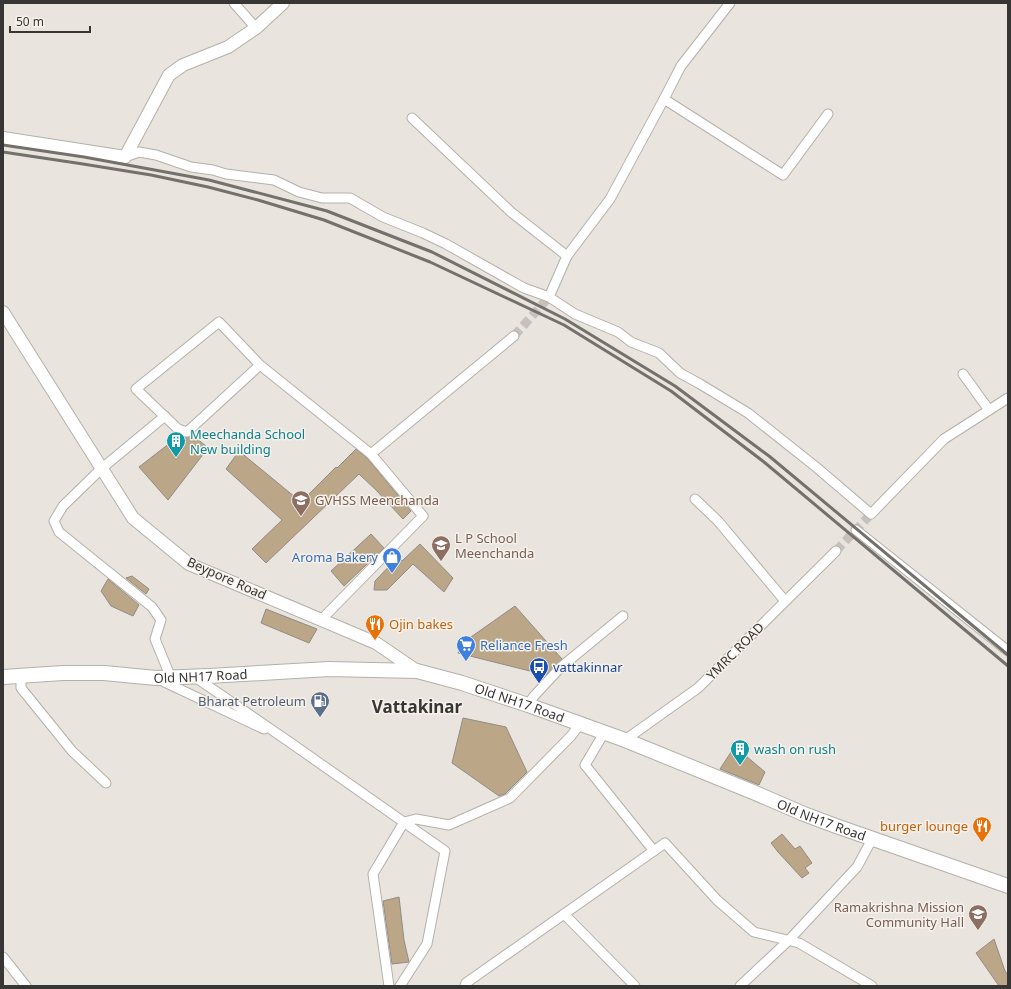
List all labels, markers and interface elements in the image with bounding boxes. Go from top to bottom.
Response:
scale bar [10,8,90,34]
text: 50 m [16,13,44,30]
place label: Meechanda School New building [190,425,305,458]
building icon: Meechanda School New building [165,430,187,458]
school or university icon: GVHSS Meenchanda [290,489,312,517]
place label: GVHSS Meenchanda [315,491,439,509]
place label: L P School Meenchanda [455,529,534,562]
school or university icon: L P School Meenchanda [430,534,452,562]
shop icon: Aroma Bakery [381,546,403,574]
place label: Aroma Bakery [292,548,378,566]
street label: Beypore Road [184,552,270,604]
restaurant icon: Ojin bakes [364,613,386,641]
place label: Ojin bakes [389,615,453,633]
street label: YMRC ROAD [702,618,768,684]
supermarket icon: Reliance Fresh [455,634,477,662]
place label: Reliance Fresh [480,636,568,654]
bus stop icon: vattakinnar [528,656,550,684]
place label: vattakinnar [553,658,623,676]
street label: Old NH17 Road [153,665,248,687]
street label: Old NH17 Road [472,679,567,726]
fuel station icon: Bharat Petroleum [309,690,331,718]
place label: Bharat Petroleum [198,692,306,710]
district label: Vattakinar [372,695,463,718]
building icon: wash on rush [729,738,751,766]
place label: wash on rush [754,740,836,758]
street label: Old NH17 Road [774,794,868,845]
restaurant icon: burger lounge [971,815,993,843]
place label: burger lounge [880,817,968,835]
place label: Ramakrishna Mission Community Hall [834,898,964,931]
school or university icon: Ramakrishna Mission Community Hall [967,903,989,931]

